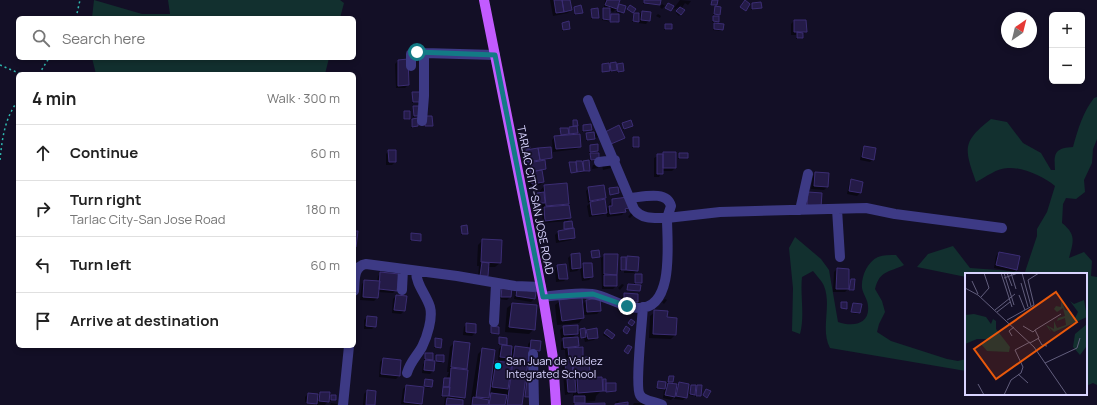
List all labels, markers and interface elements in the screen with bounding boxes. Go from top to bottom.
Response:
north arrow [1001,12,1037,48]
map controls [1049,12,1085,84]
button: + [1049,12,1085,48]
search box [16,16,356,60]
icon: search [30,27,52,49]
text: Search here [62,28,145,49]
route start [408,43,426,61]
button: − [1049,48,1085,84]
text: 4 min [32,87,76,110]
text: Walk · 300 m [267,89,340,107]
street label: TARLAC CITY-SAN JOSE ROAD [514,124,558,276]
icon: ahead [32,142,54,164]
text: Continue [70,142,138,163]
text: 60 m [310,144,340,162]
text: Turn right [70,189,141,210]
icon: right [32,198,54,220]
text: 180 m [306,200,340,218]
text: Tarlac City-San Jose Road [70,210,226,228]
icon: left [32,254,54,276]
text: Turn left [70,254,132,275]
text: 60 m [310,256,340,274]
inset map [965,273,1087,395]
route end [618,297,636,315]
icon: arrive [32,310,54,332]
text: Arrive at destination [70,310,219,331]
place label: San Juan de Valdez Integrated School [506,353,603,381]
marker: San Juan de Valdez Integrated School [493,361,503,371]

